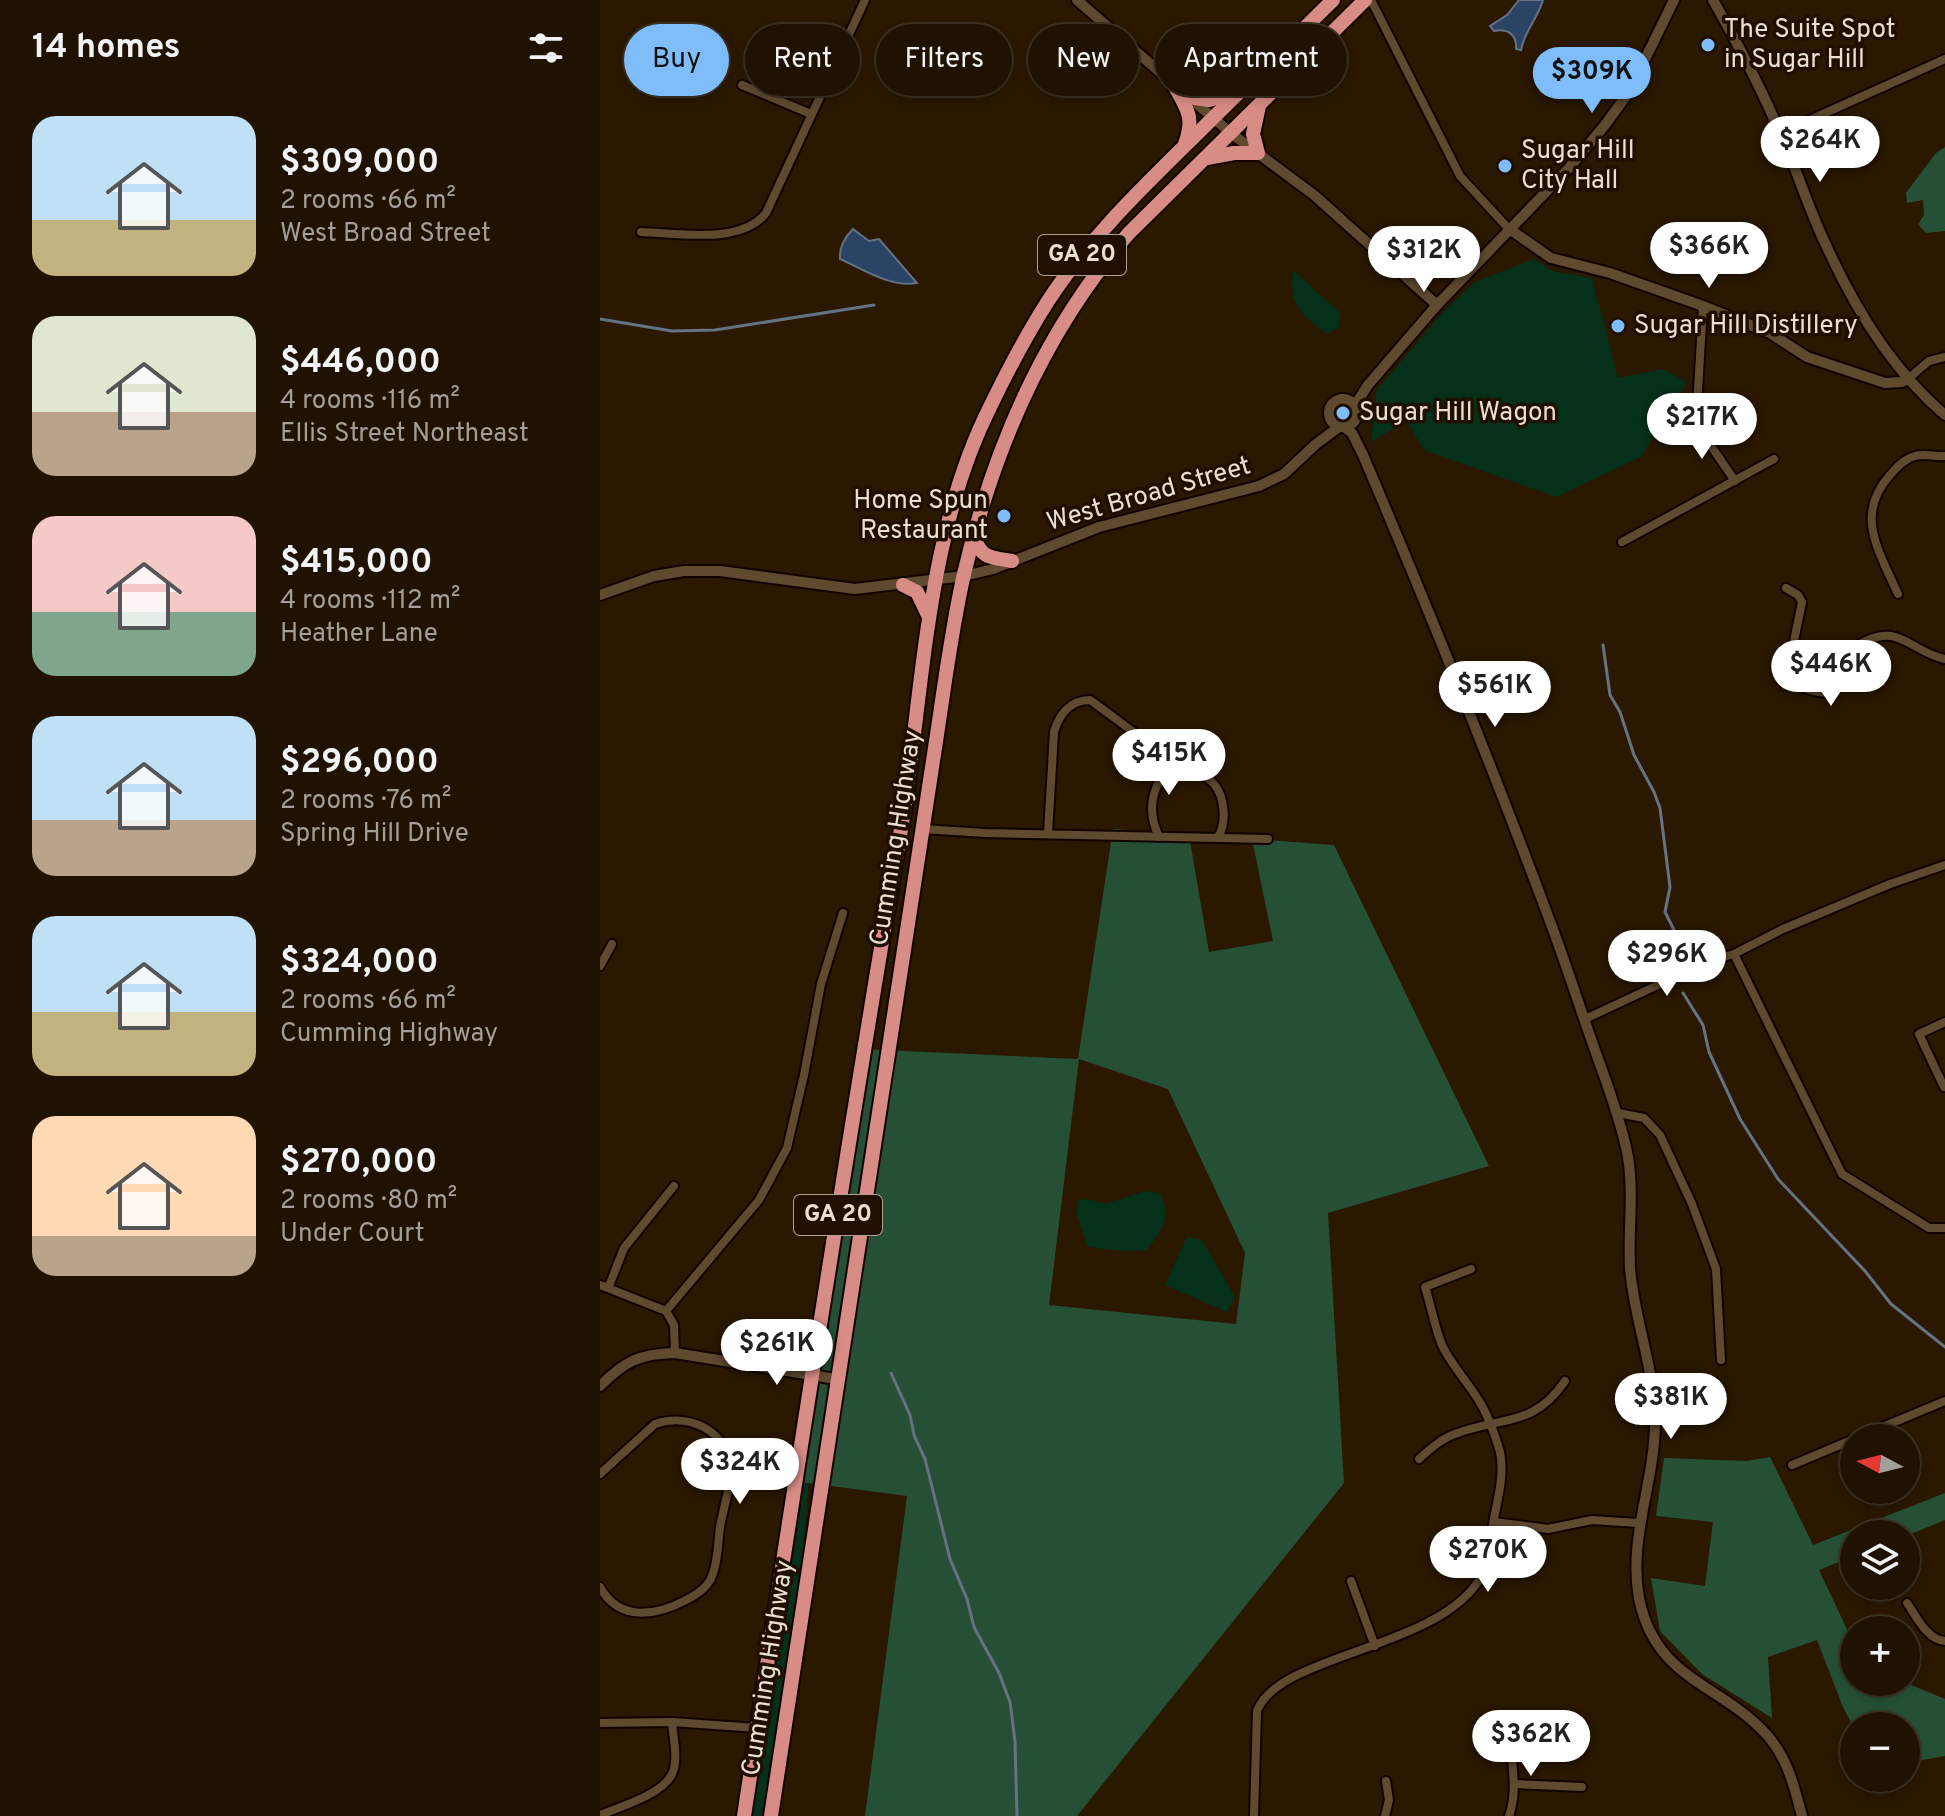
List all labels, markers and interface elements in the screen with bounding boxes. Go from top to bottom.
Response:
place label: The Suite Spot in Sugar Hill [1724,14,1896,77]
chip: Buy [624,24,729,96]
chip: Rent [745,24,860,96]
chip: Filters [876,24,1012,96]
chip: New [1028,24,1139,96]
chip: Apartment [1155,24,1347,96]
icon: filters [524,26,568,70]
text: 14 homes [32,27,181,70]
marker: The Suite Spot in Sugar Hill [1699,36,1717,54]
pin: $309K [1536,47,1648,115]
text: $309K [1551,56,1633,89]
pin: $264K [1764,116,1876,184]
text: $264K [1779,125,1861,158]
place label: Sugar Hill City Hall [1521,135,1635,198]
text: $309,000 [280,142,439,185]
icon: home [96,148,192,244]
marker: Sugar Hill City Hall [1496,157,1514,175]
text: 2 rooms · 66 m² [280,185,456,218]
text: West Broad Street [280,218,491,251]
pin: $366K [1653,222,1765,290]
pin: $312K [1368,226,1480,294]
text: $366K [1668,231,1750,264]
road number: GA 20 [1038,235,1126,275]
text: $312K [1386,235,1462,268]
place label: Sugar Hill Distillery [1634,310,1858,343]
marker: Sugar Hill Distillery [1609,317,1627,335]
text: $446,000 [280,342,441,385]
icon: home [96,348,192,444]
text: 4 rooms · 116 m² [280,385,460,418]
pin: $217K [1646,393,1758,461]
place label: Sugar Hill Wagon [1359,397,1557,430]
text: $217K [1665,402,1739,435]
marker: Sugar Hill Wagon [1334,404,1352,422]
text: Ellis Street Northeast [280,418,529,451]
street label: West Broad Street [1043,450,1255,540]
place label: Home Spun Restaurant [853,485,988,548]
marker: Home Spun Restaurant [995,507,1013,525]
text: $415,000 [280,542,433,585]
icon: home [96,548,192,644]
text: 4 rooms · 112 m² [280,585,460,618]
text: Heather Lane [280,618,438,651]
pin: $446K [1775,640,1887,708]
text: $446K [1789,649,1873,682]
pin: $561K [1439,661,1551,729]
text: $561K [1457,670,1533,703]
street label: Cumming Highway [864,728,930,948]
pin: $415K [1113,729,1225,797]
text: $415K [1130,738,1208,771]
text: $296,000 [280,742,439,785]
icon: home [96,748,192,844]
text: 2 rooms · 76 m² [280,785,452,818]
text: Spring Hill Drive [280,818,469,851]
pin: $296K [1611,930,1723,998]
text: $296K [1626,939,1708,972]
text: $324,000 [280,942,439,985]
icon: home [96,948,192,1044]
text: 2 rooms · 66 m² [280,985,456,1018]
text: Cumming Highway [280,1018,498,1051]
text: $270,000 [280,1142,437,1185]
icon: home [96,1148,192,1244]
text: 2 rooms · 80 m² [280,1185,457,1218]
road number: GA 20 [794,1195,882,1235]
text: Under Court [280,1218,425,1251]
pin: $261K [721,1319,833,1387]
text: $261K [739,1328,815,1361]
pin: $381K [1615,1373,1727,1441]
text: $381K [1633,1382,1709,1415]
north arrow [1840,1424,1920,1504]
map controls [1840,1424,1920,1792]
pin: $324K [684,1438,796,1506]
text: $324K [699,1447,781,1480]
button: layers [1840,1520,1920,1600]
pin: $270K [1432,1526,1544,1594]
text: $270K [1448,1535,1528,1568]
street label: Cumming Highway [736,1558,802,1778]
button: + [1840,1616,1920,1696]
pin: $362K [1475,1710,1587,1778]
button: − [1840,1712,1920,1792]
text: $362K [1490,1719,1572,1752]

